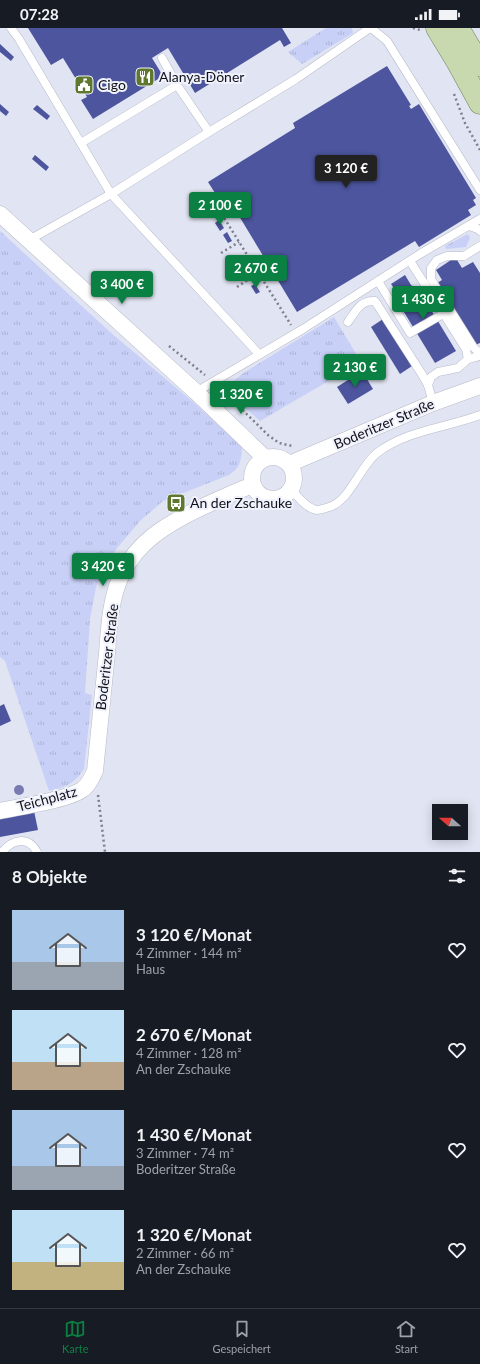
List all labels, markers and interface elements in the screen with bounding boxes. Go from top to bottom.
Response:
text: 07:28 [20,5,59,23]
restaurant icon: Alanya-Döner [134,66,156,88]
place label: Alanya-Döner [159,68,244,85]
public building icon: Cigo [73,74,95,96]
place label: Cigo [98,76,126,93]
pin: 3 120 € [309,155,383,189]
text: 3 120 € [324,160,368,176]
pin: 2 100 € [183,192,257,226]
text: 2 100 € [198,197,242,213]
pin: 2 670 € [219,255,293,289]
text: 2 670 € [234,260,278,276]
pin: 3 400 € [85,271,159,305]
text: 3 400 € [100,276,144,292]
pin: 1 430 € [386,286,460,320]
text: 1 430 € [401,291,445,307]
pin: 2 130 € [318,354,392,388]
text: 2 130 € [333,359,377,375]
pin: 1 320 € [204,381,278,415]
text: 1 320 € [219,386,263,402]
street label: Boderitzer Straße [331,395,437,452]
bus stop icon: An der Zschauke [165,492,187,514]
place label: An der Zschauke [190,494,292,511]
pin: 3 420 € [66,553,140,587]
text: 3 420 € [81,558,125,574]
street label: Boderitzer Straße [92,603,121,711]
street label: Teichplatz [15,782,79,815]
north arrow [432,804,468,840]
map controls [432,804,468,840]
icon: filters [446,865,468,887]
text: 8 Objekte [12,866,87,887]
text: 3 120 €/Monat [136,924,251,945]
icon: home [44,926,92,974]
icon: heart [446,939,468,961]
text: 4 Zimmer · 144 m² [136,945,242,961]
text: Haus [136,961,165,977]
text: 2 670 €/Monat [136,1024,251,1045]
icon: home [44,1026,92,1074]
icon: heart [446,1039,468,1061]
text: 4 Zimmer · 128 m² [136,1045,242,1061]
text: An der Zschauke [136,1061,231,1077]
text: 1 430 €/Monat [136,1124,251,1145]
icon: home [44,1126,92,1174]
icon: heart [446,1139,468,1161]
text: 3 Zimmer · 74 m² [136,1145,234,1161]
text: Boderitzer Straße [136,1161,236,1177]
text: 1 320 €/Monat [136,1224,251,1245]
icon: home [44,1226,92,1274]
icon: heart [446,1239,468,1261]
text: 2 Zimmer · 66 m² [136,1245,234,1261]
text: An der Zschauke [136,1261,231,1277]
tab: Karte [62,1318,88,1355]
tab: Gespeichert [213,1318,271,1355]
tab: Start [395,1318,418,1355]

